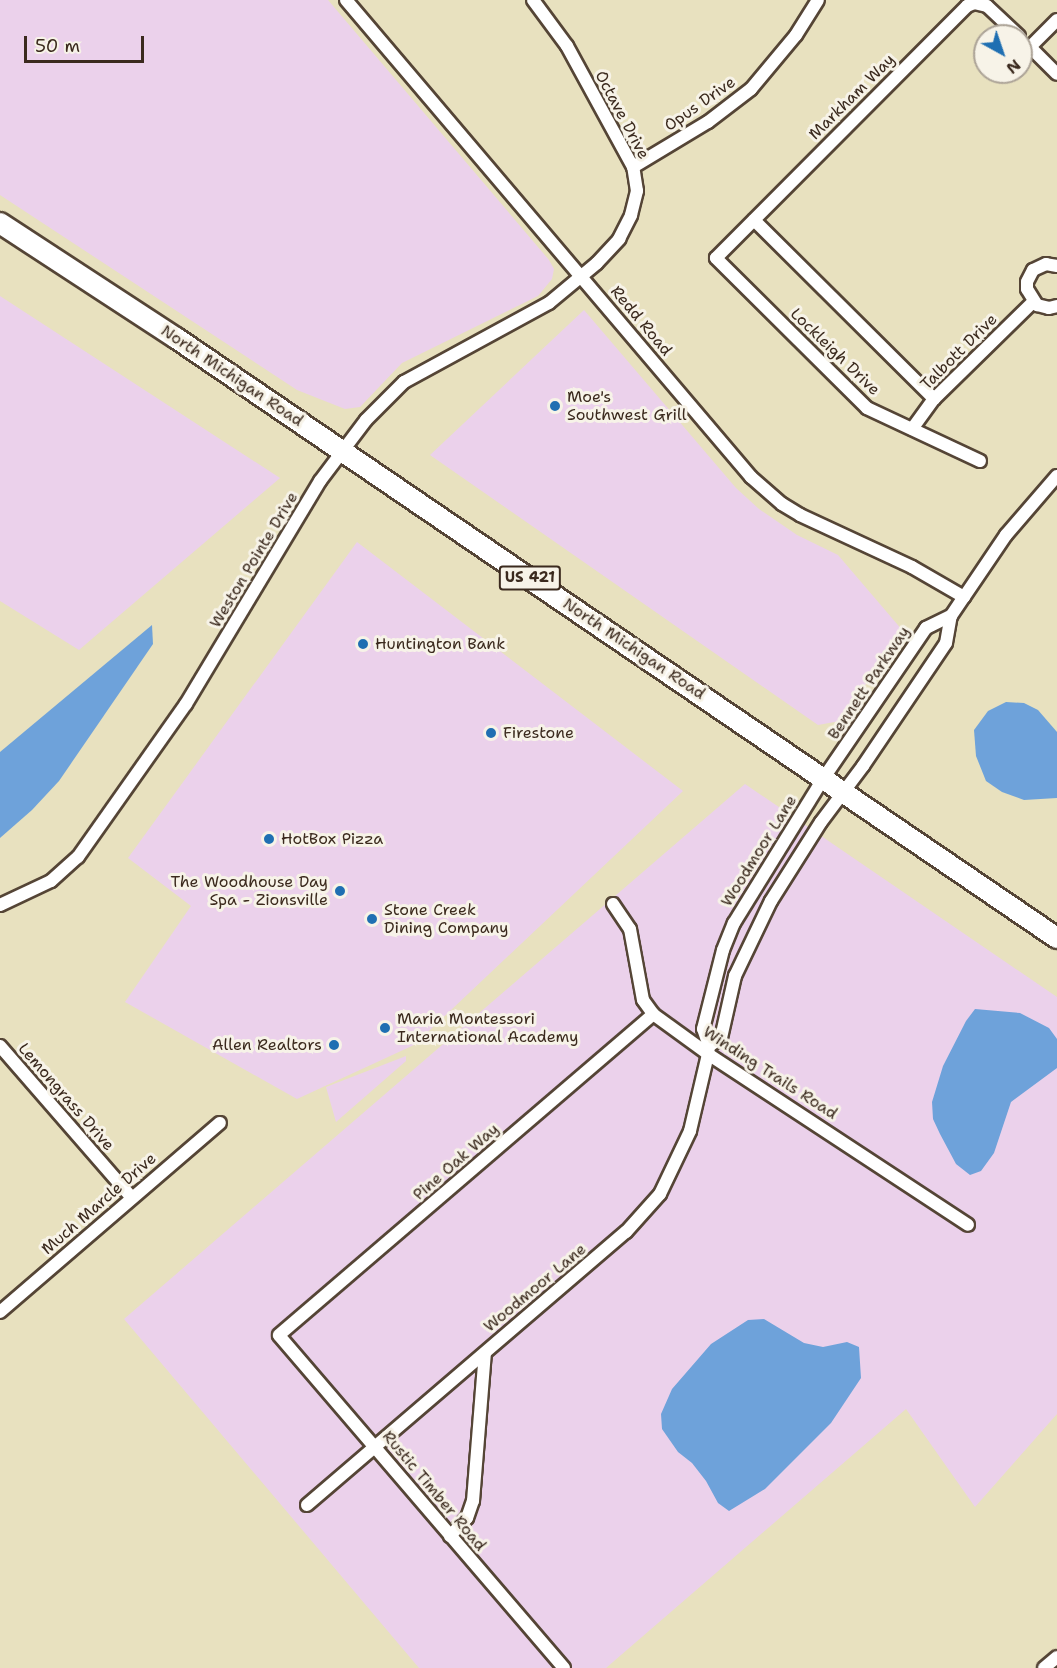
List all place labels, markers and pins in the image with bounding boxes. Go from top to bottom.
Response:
place label: Moe's Southwest Grill [567,387,687,425]
marker: Moe's Southwest Grill [548,399,562,413]
place label: Huntington Bank [375,634,505,654]
marker: Huntington Bank [356,637,370,651]
place label: Firestone [503,723,574,743]
marker: Firestone [484,726,498,740]
place label: HotBox Pizza [281,829,383,849]
marker: HotBox Pizza [262,832,276,846]
place label: The Woodhouse Day Spa - Zionsville [170,872,328,910]
marker: The Woodhouse Day Spa - Zionsville [333,884,347,898]
place label: Stone Creek Dining Company [384,900,508,938]
marker: Stone Creek Dining Company [365,912,379,926]
place label: Maria Montessori International Academy [397,1009,578,1047]
marker: Maria Montessori International Academy [378,1021,392,1035]
place label: Allen Realtors [212,1035,322,1055]
marker: Allen Realtors [327,1038,341,1052]

